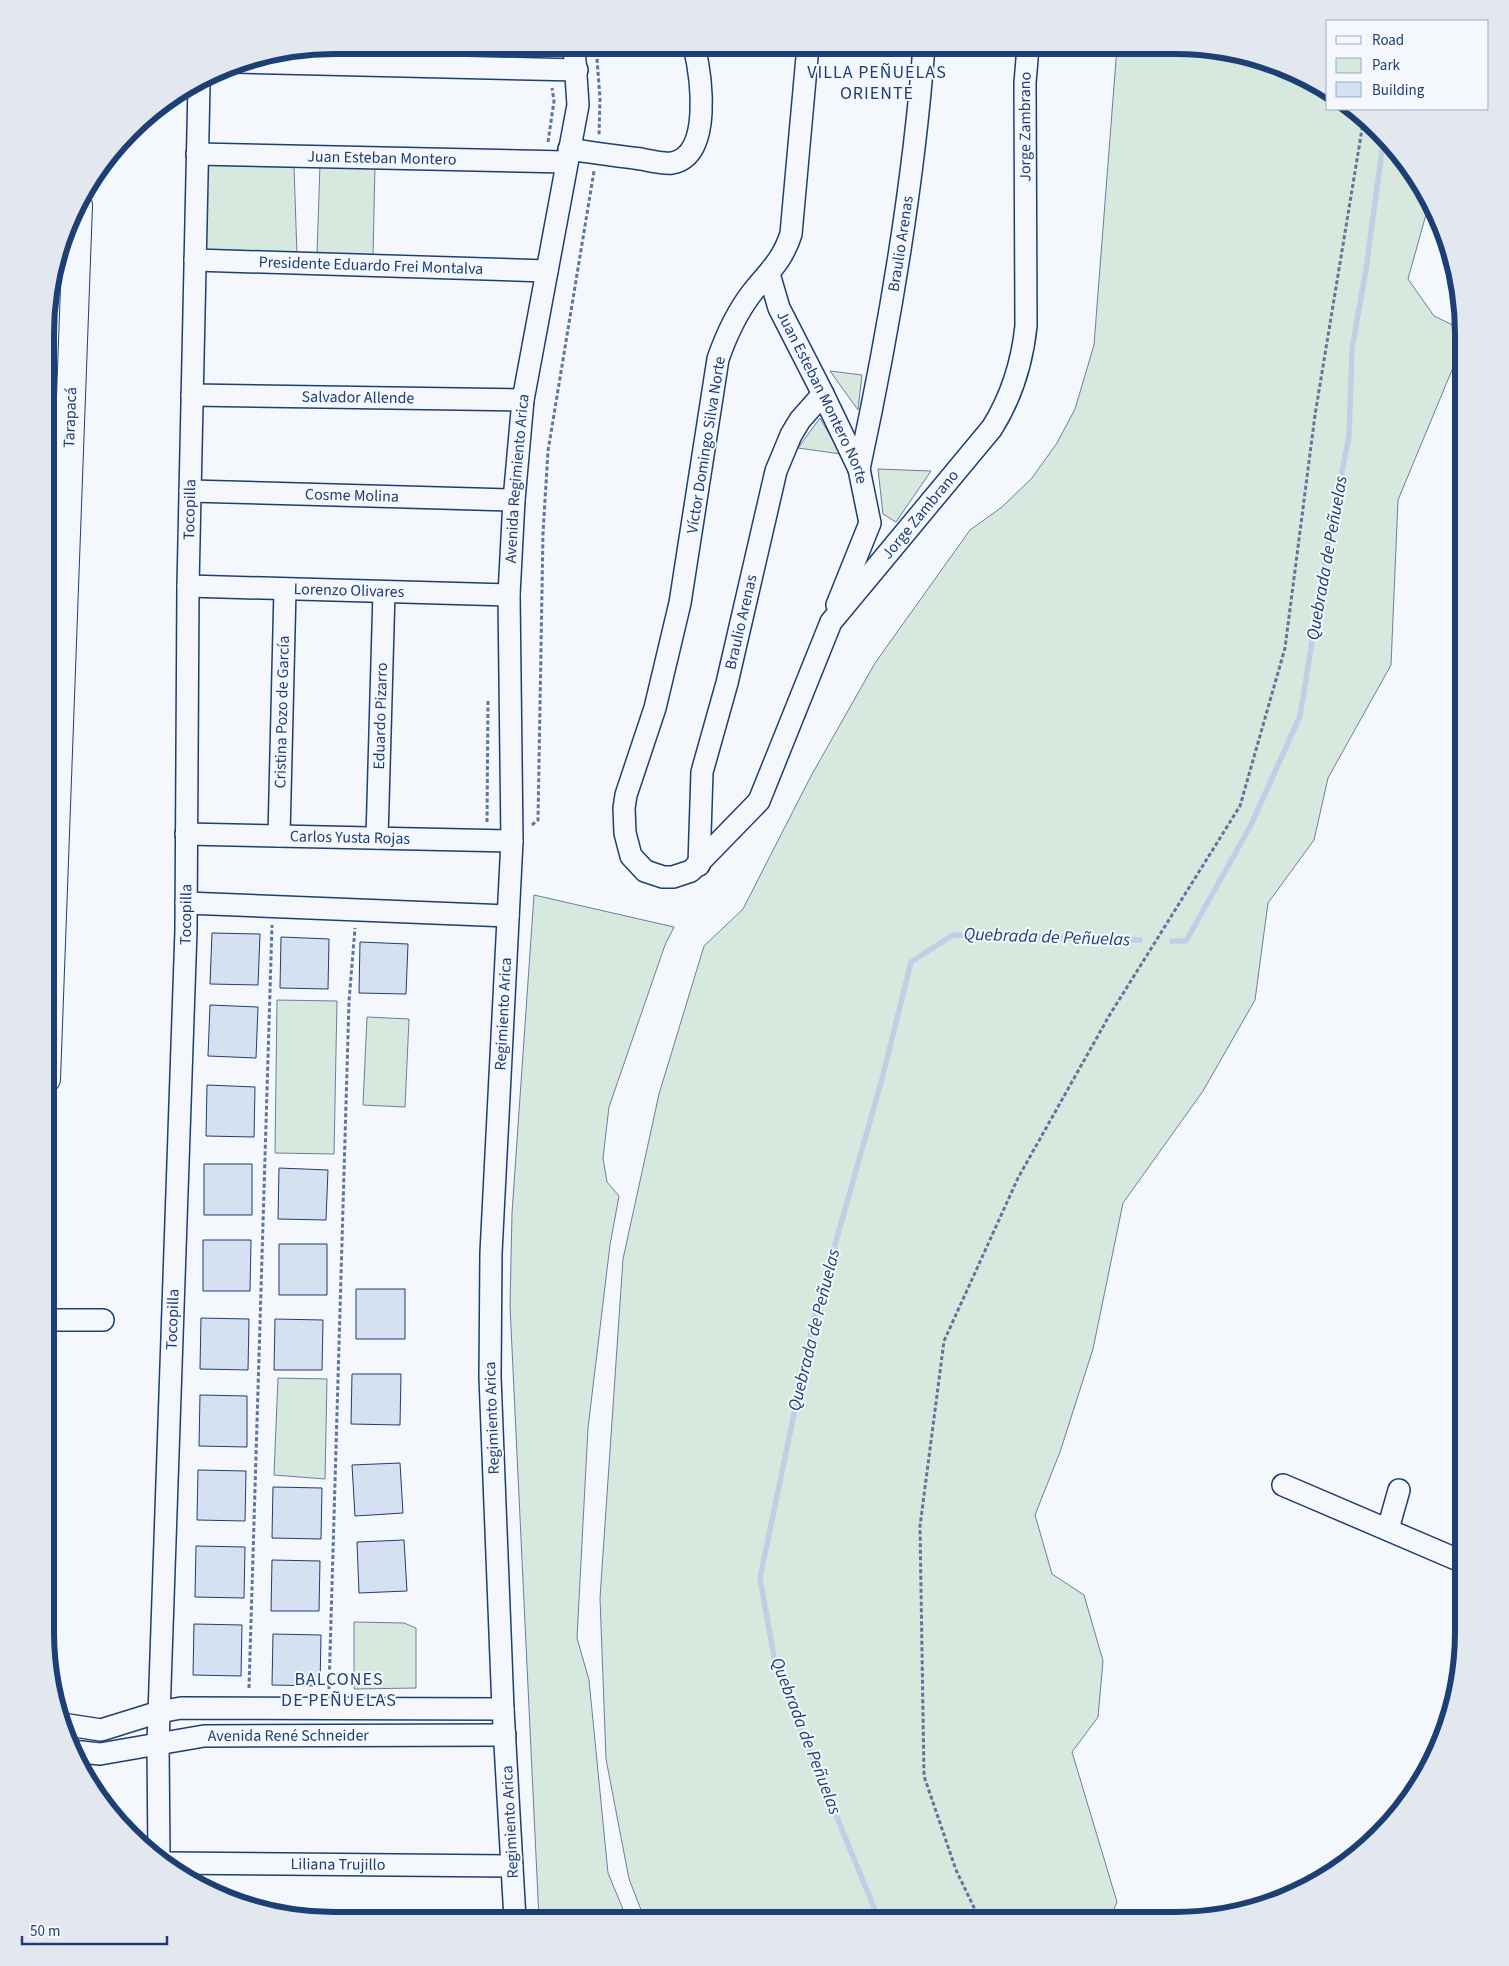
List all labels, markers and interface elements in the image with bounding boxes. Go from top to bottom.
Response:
legend [1326,20,1489,110]
text: Road [1372,30,1404,51]
text: Park [1372,55,1401,76]
district label: VILLA PEÑUELAS ORIENTE [807,60,947,106]
street label: Jorge Zambrano [1014,71,1037,182]
text: Building [1372,80,1425,101]
street label: Juan Esteban Montero [307,145,457,171]
street label: Braulio Arenas [882,194,919,294]
street label: Presidente Eduardo Frei Montalva [258,251,484,280]
street label: Juan Esteban Montero Norte [771,307,873,486]
street label: Víctor Domingo Silva Norte [681,355,731,535]
street label: Salvador Allende [301,386,415,409]
street label: Tarapacá [58,387,82,448]
street label: Avenida Regimiento Arica [500,392,535,564]
street label: Jorge Zambrano [877,465,964,564]
water label: Quebrada de Peñuelas [1300,474,1354,642]
street label: Tocopilla [178,479,201,540]
street label: Cosme Molina [305,483,399,508]
street label: Braulio Arenas [719,572,763,672]
street label: Lorenzo Olivares [293,578,405,603]
street label: Cristina Pozo de García [269,635,295,789]
street label: Eduardo Pizarro [368,662,393,770]
street label: Carlos Yusta Rojas [290,825,411,850]
street label: Tocopilla [174,884,197,945]
water label: Quebrada de Peñuelas [963,922,1131,952]
street label: Regimiento Arica [489,957,517,1071]
water label: Quebrada de Peñuelas [782,1246,846,1414]
street label: Tocopilla [161,1288,185,1350]
street label: Regimiento Arica [479,1361,505,1475]
water label: Quebrada de Peñuelas [764,1654,848,1818]
district label: BALCONES DE PEÑUELAS [281,1667,397,1713]
street label: Avenida René Schneider [208,1724,369,1747]
street label: Regimiento Arica [496,1765,524,1879]
street label: Liliana Trujillo [291,1853,385,1876]
scale bar [22,1914,168,1946]
text: 50 m [30,1921,60,1942]

